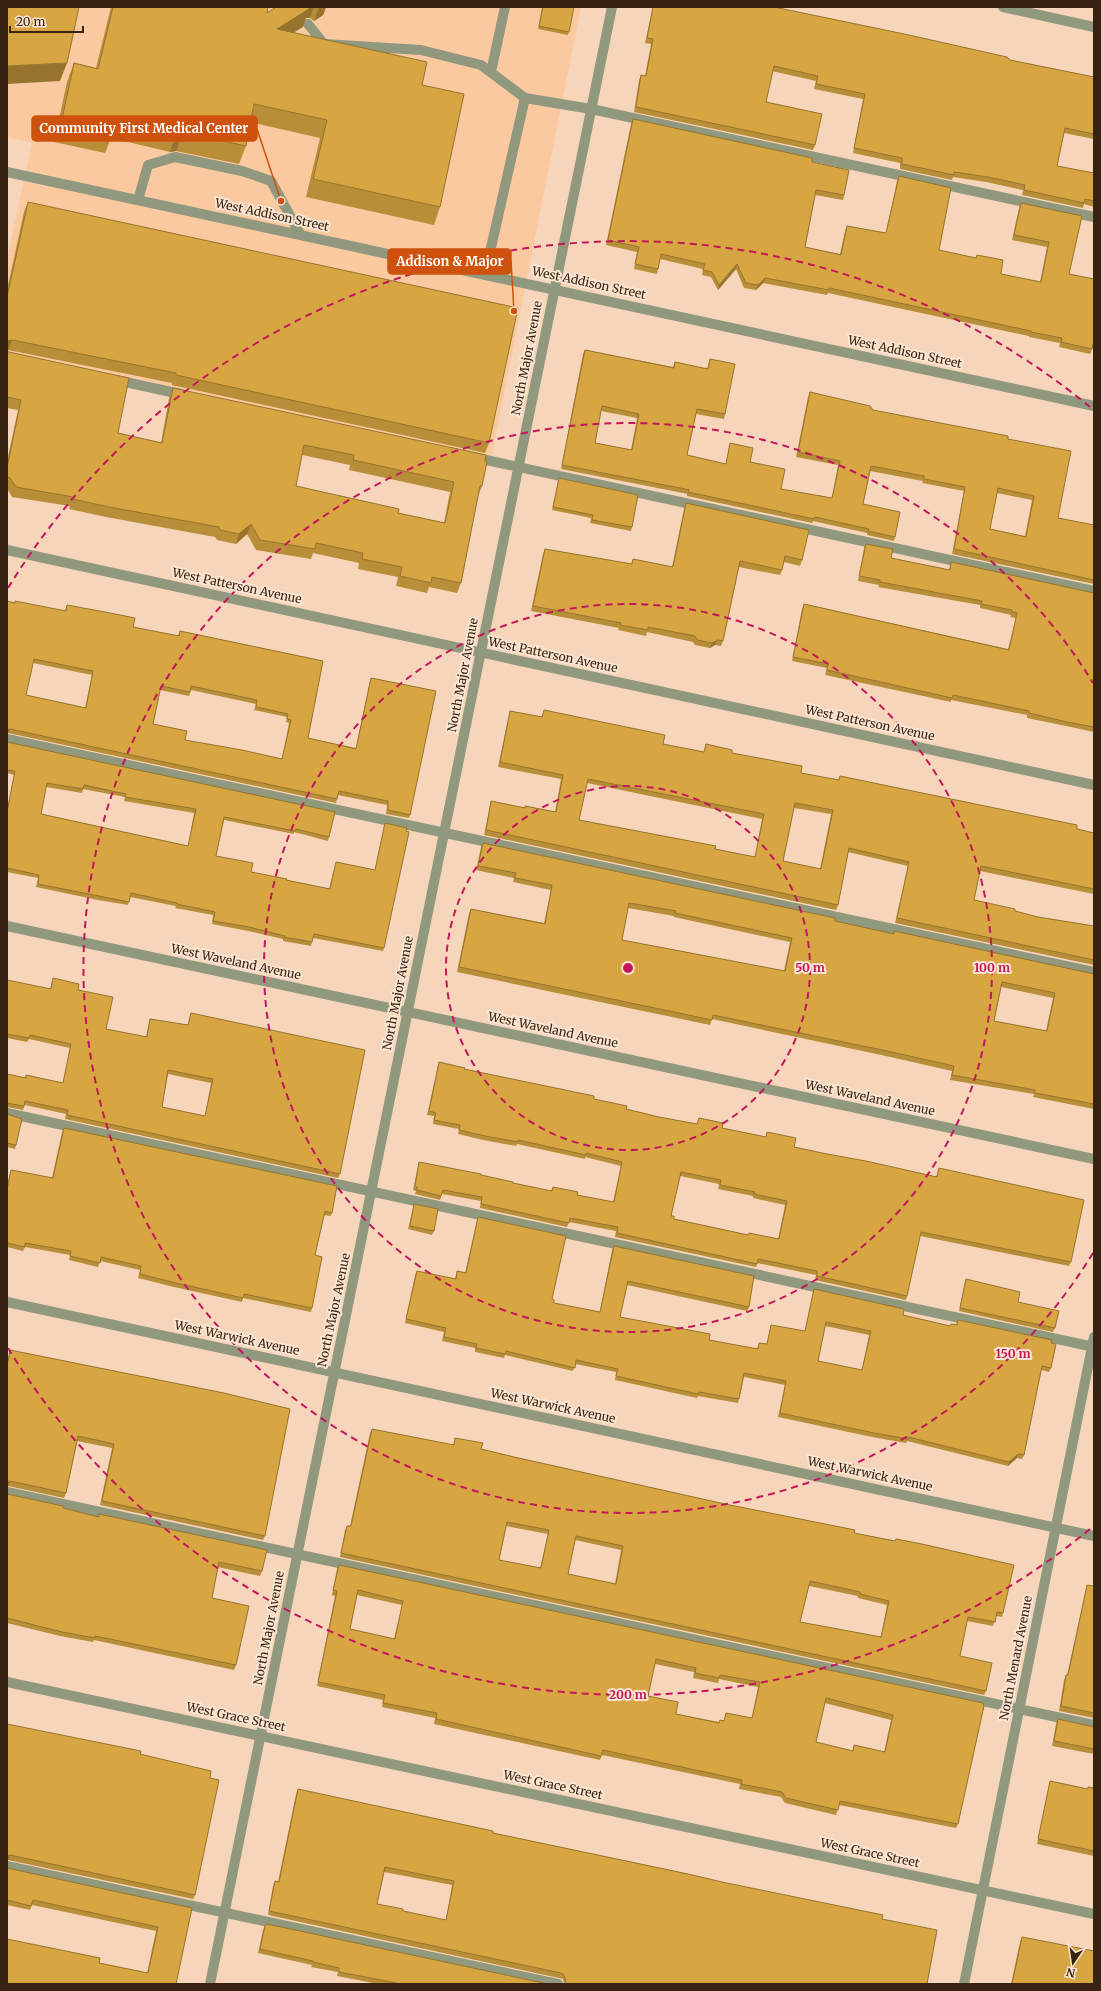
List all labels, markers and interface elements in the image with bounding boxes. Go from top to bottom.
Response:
scale bar [10,8,83,34]
text: 20 m [16,14,45,29]
callout: Community First Medical Center [32,116,257,141]
text: Community First Medical Center [40,120,248,137]
street label: West Addison Street [213,195,331,234]
callout: Addison & Major [388,249,511,274]
text: Addison & Major [395,253,504,270]
street label: West Addison Street [530,263,648,302]
street label: North Major Avenue [508,300,545,416]
street label: West Addison Street [846,332,964,371]
street label: West Patterson Avenue [170,564,303,607]
street label: North Major Avenue [444,617,481,733]
street label: West Patterson Avenue [486,633,619,676]
street label: West Patterson Avenue [803,701,936,744]
street label: North Major Avenue [379,935,416,1051]
street label: West Waveland Avenue [169,940,302,983]
text: 50 m [795,960,825,975]
text: 100 m [974,960,1010,975]
centre of rings [621,961,635,975]
street label: West Waveland Avenue [486,1008,619,1051]
street label: West Waveland Avenue [803,1076,936,1119]
street label: North Major Avenue [314,1252,353,1368]
street label: West Warwick Avenue [172,1317,301,1358]
text: 150 m [996,1346,1031,1361]
street label: West Warwick Avenue [488,1385,617,1426]
street label: West Warwick Avenue [805,1453,934,1494]
street label: North Major Avenue [250,1570,287,1686]
street label: North Menard Avenue [996,1594,1035,1721]
text: 200 m [609,1687,647,1702]
street label: West Grace Street [184,1698,287,1734]
street label: West Grace Street [501,1766,604,1802]
street label: West Grace Street [818,1834,921,1870]
north arrow [1053,1943,1093,1983]
text: N [1065,1965,1077,1981]

